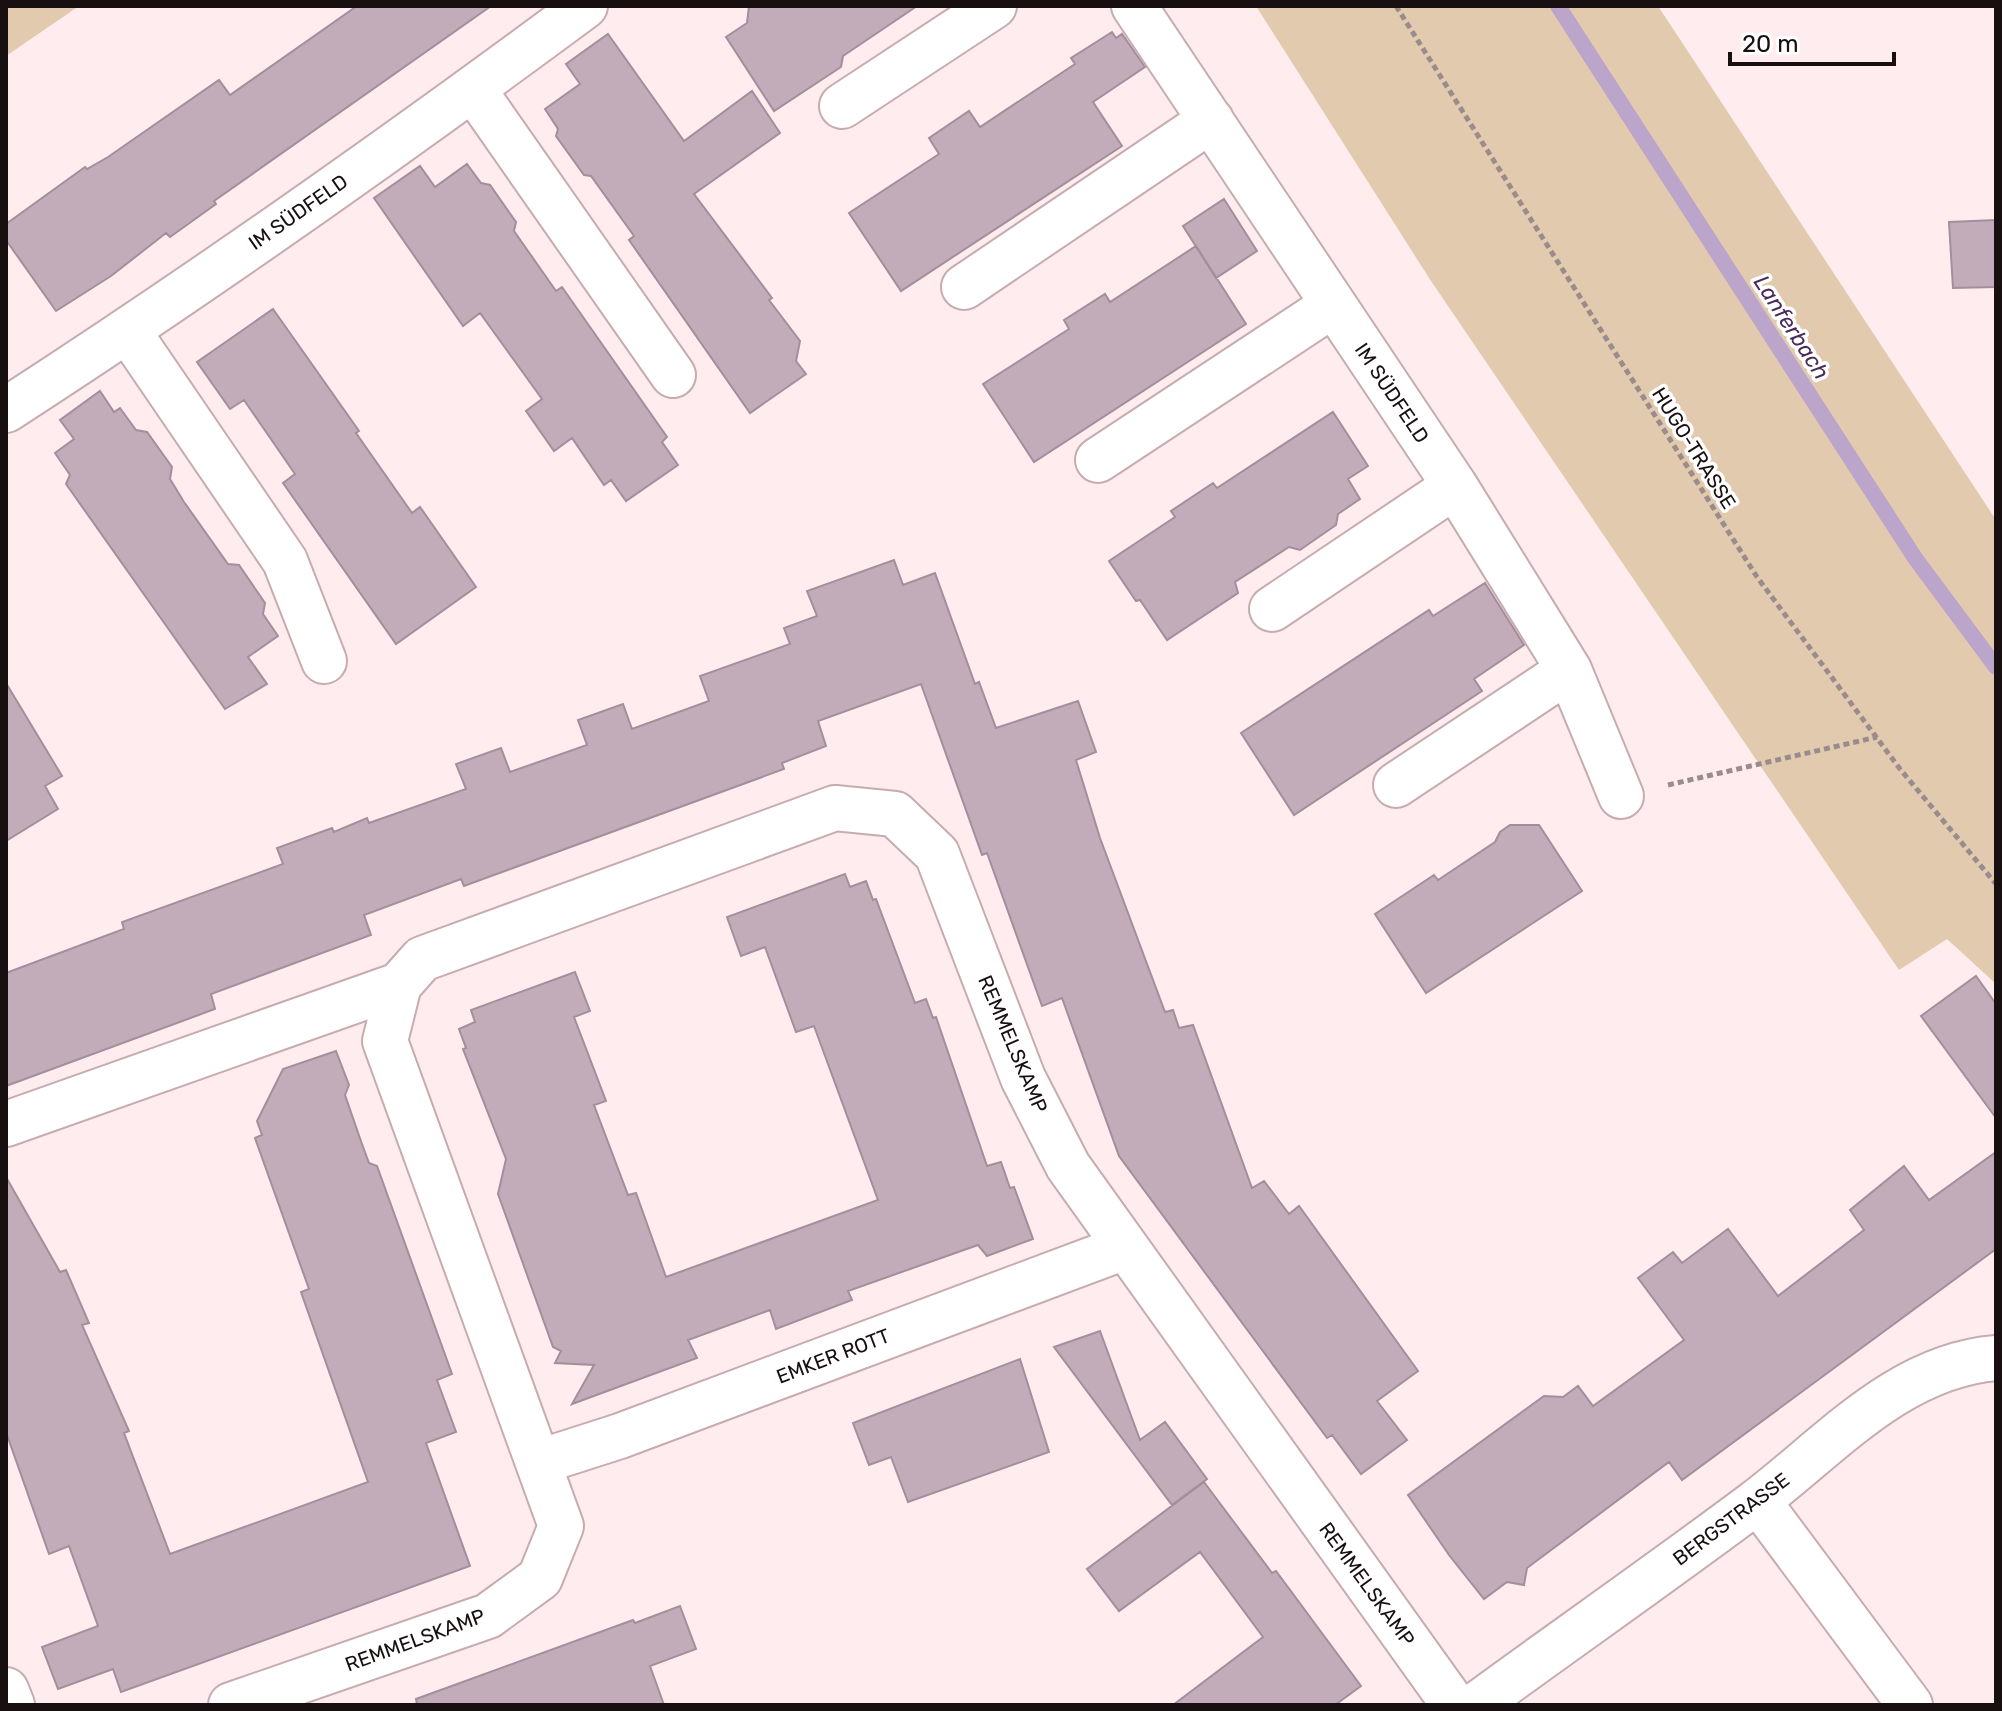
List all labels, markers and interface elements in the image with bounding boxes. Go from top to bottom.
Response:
scale bar [1730,16,1894,66]
text: 20 m [1742,30,1799,58]
street label: IM SÜDFELD [244,169,352,255]
water label: Lanferbach [1748,270,1835,384]
street label: IM SÜDFELD [1350,338,1434,448]
street label: HUGO-TRASSE [1647,383,1741,513]
street label: REMMELSKAMP [973,972,1053,1116]
street label: EMKER ROTT [773,1323,894,1389]
street label: BERGSTRASSE [1668,1467,1794,1571]
street label: REMMELSKAMP [1314,1518,1420,1651]
street label: REMMELSKAMP [342,1604,488,1676]

